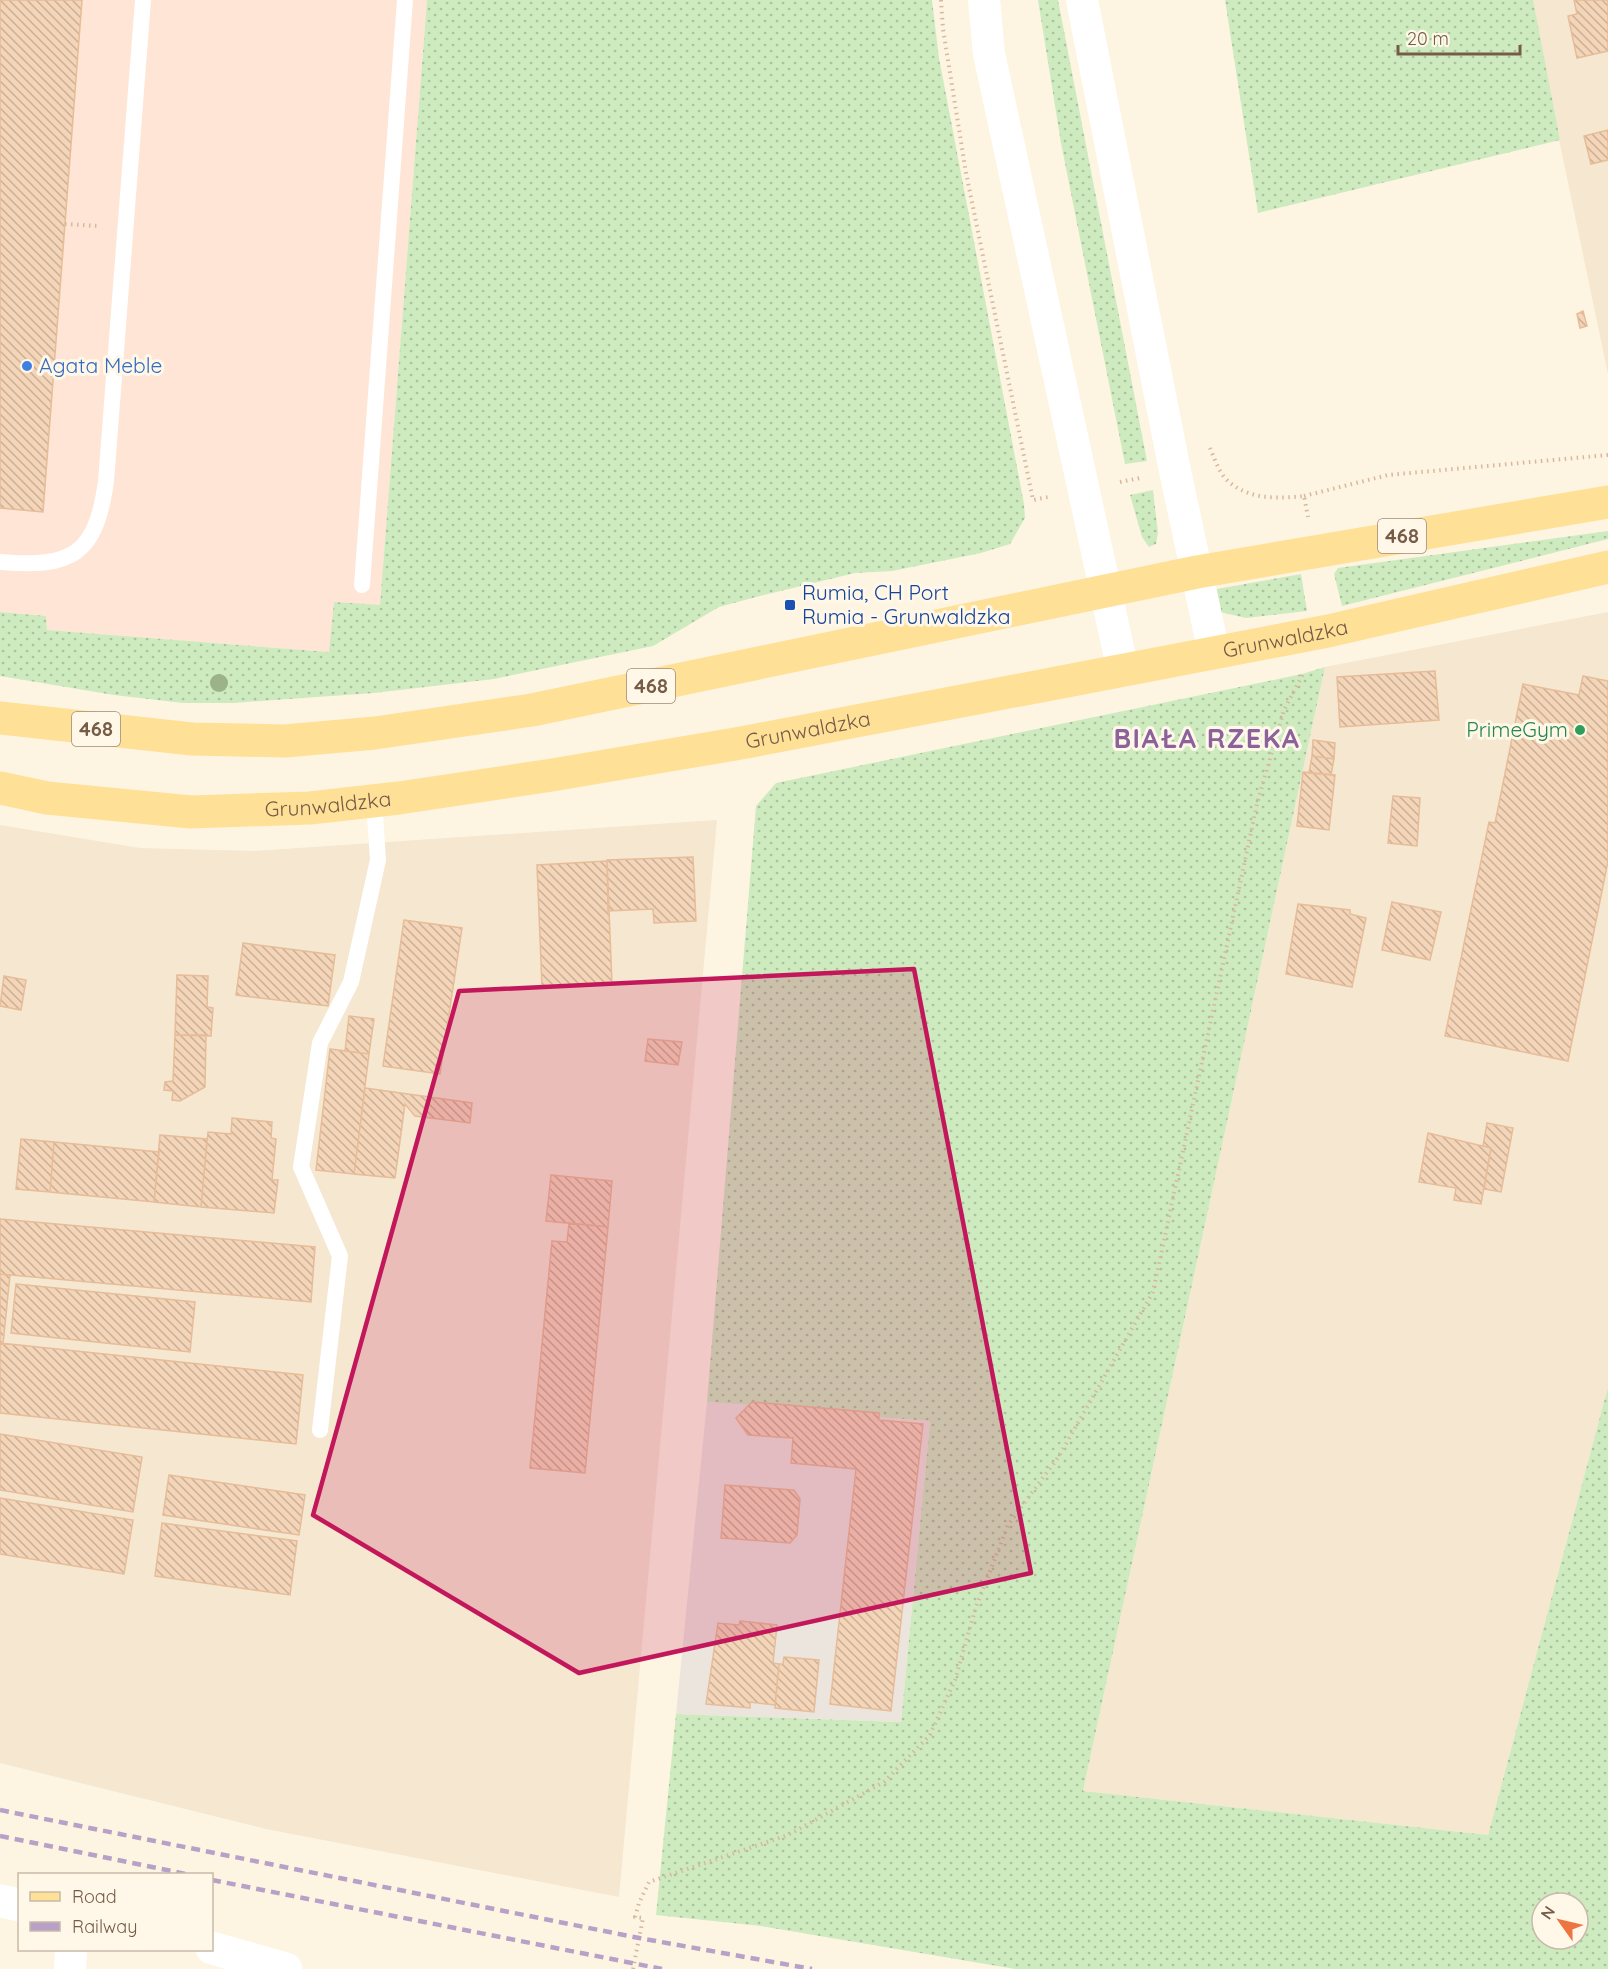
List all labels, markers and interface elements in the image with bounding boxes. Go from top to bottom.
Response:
scale bar [1398,18,1520,56]
text: 20 m [1407,27,1449,50]
place label: Agata Meble [39,352,162,378]
marker: Agata Meble [20,359,34,373]
road number: 468 [1378,519,1426,553]
place label: Rumia, CH Port Rumia - Grunwaldzka [802,579,1011,629]
marker: Rumia, CH Port Rumia - Grunwaldzka [783,598,797,612]
street label: Grunwaldzka [1221,613,1350,663]
road number: 468 [627,669,675,703]
street label: Grunwaldzka [743,705,873,754]
road number: 468 [72,712,120,746]
place label: PrimeGym [1466,716,1568,742]
district label: BIAŁA RZEKA [1113,721,1301,755]
marker: PrimeGym [1573,723,1587,737]
street label: Grunwaldzka [264,785,392,822]
legend [18,1873,213,1951]
text: Road [72,1885,117,1908]
north arrow [1530,1891,1590,1951]
text: N [1536,1902,1559,1923]
text: Railway [72,1915,138,1938]

